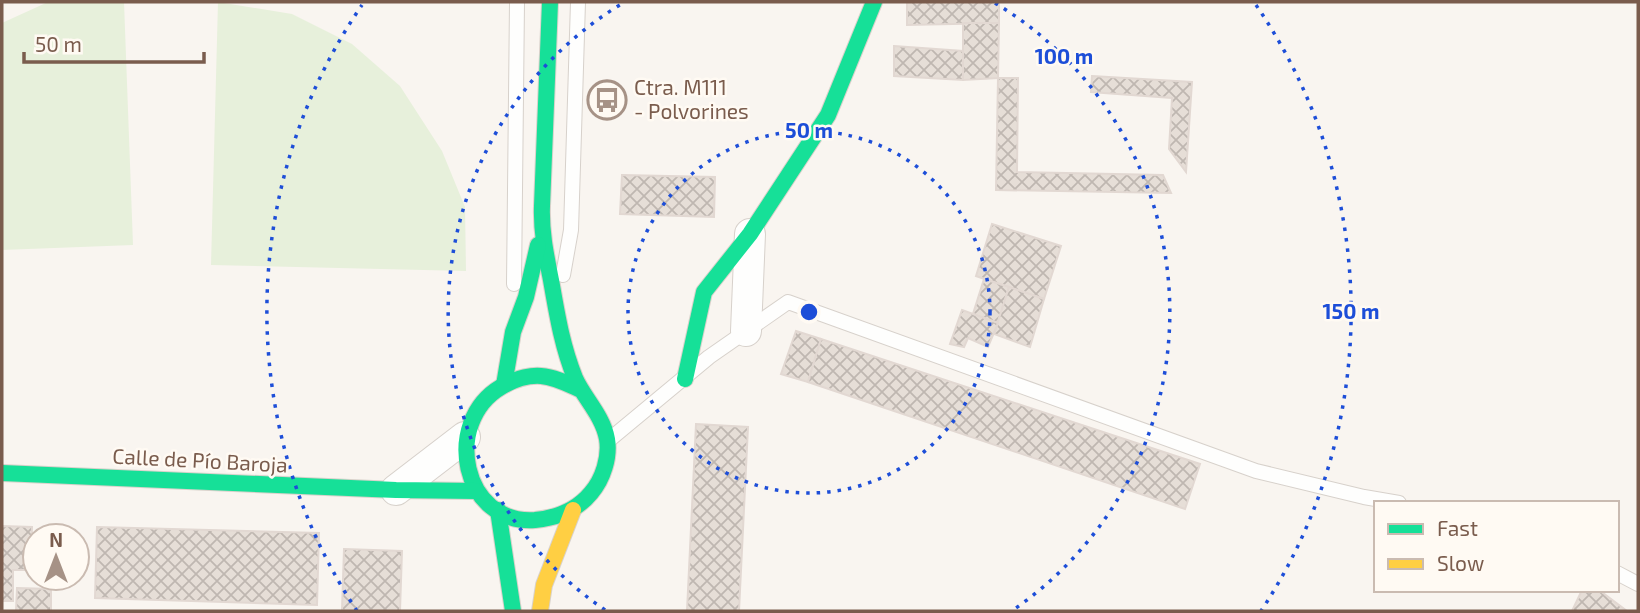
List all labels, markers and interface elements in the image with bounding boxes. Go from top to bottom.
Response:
scale bar [24,21,205,65]
text: 50 m [35,31,82,56]
text: 100 m [1035,43,1093,68]
place label: Ctra. M111 - Polvorines [634,74,749,123]
bus stop icon: Ctra. M111 - Polvorines [586,79,628,121]
text: 50 m [785,117,833,142]
text: 150 m [1323,298,1379,323]
centre of rings [797,300,821,324]
street label: Calle de Pío Baroja [112,442,288,478]
legend [1374,501,1619,592]
text: Fast [1437,515,1478,540]
north arrow [21,522,91,592]
text: N [49,528,63,551]
text: Slow [1437,550,1484,575]

